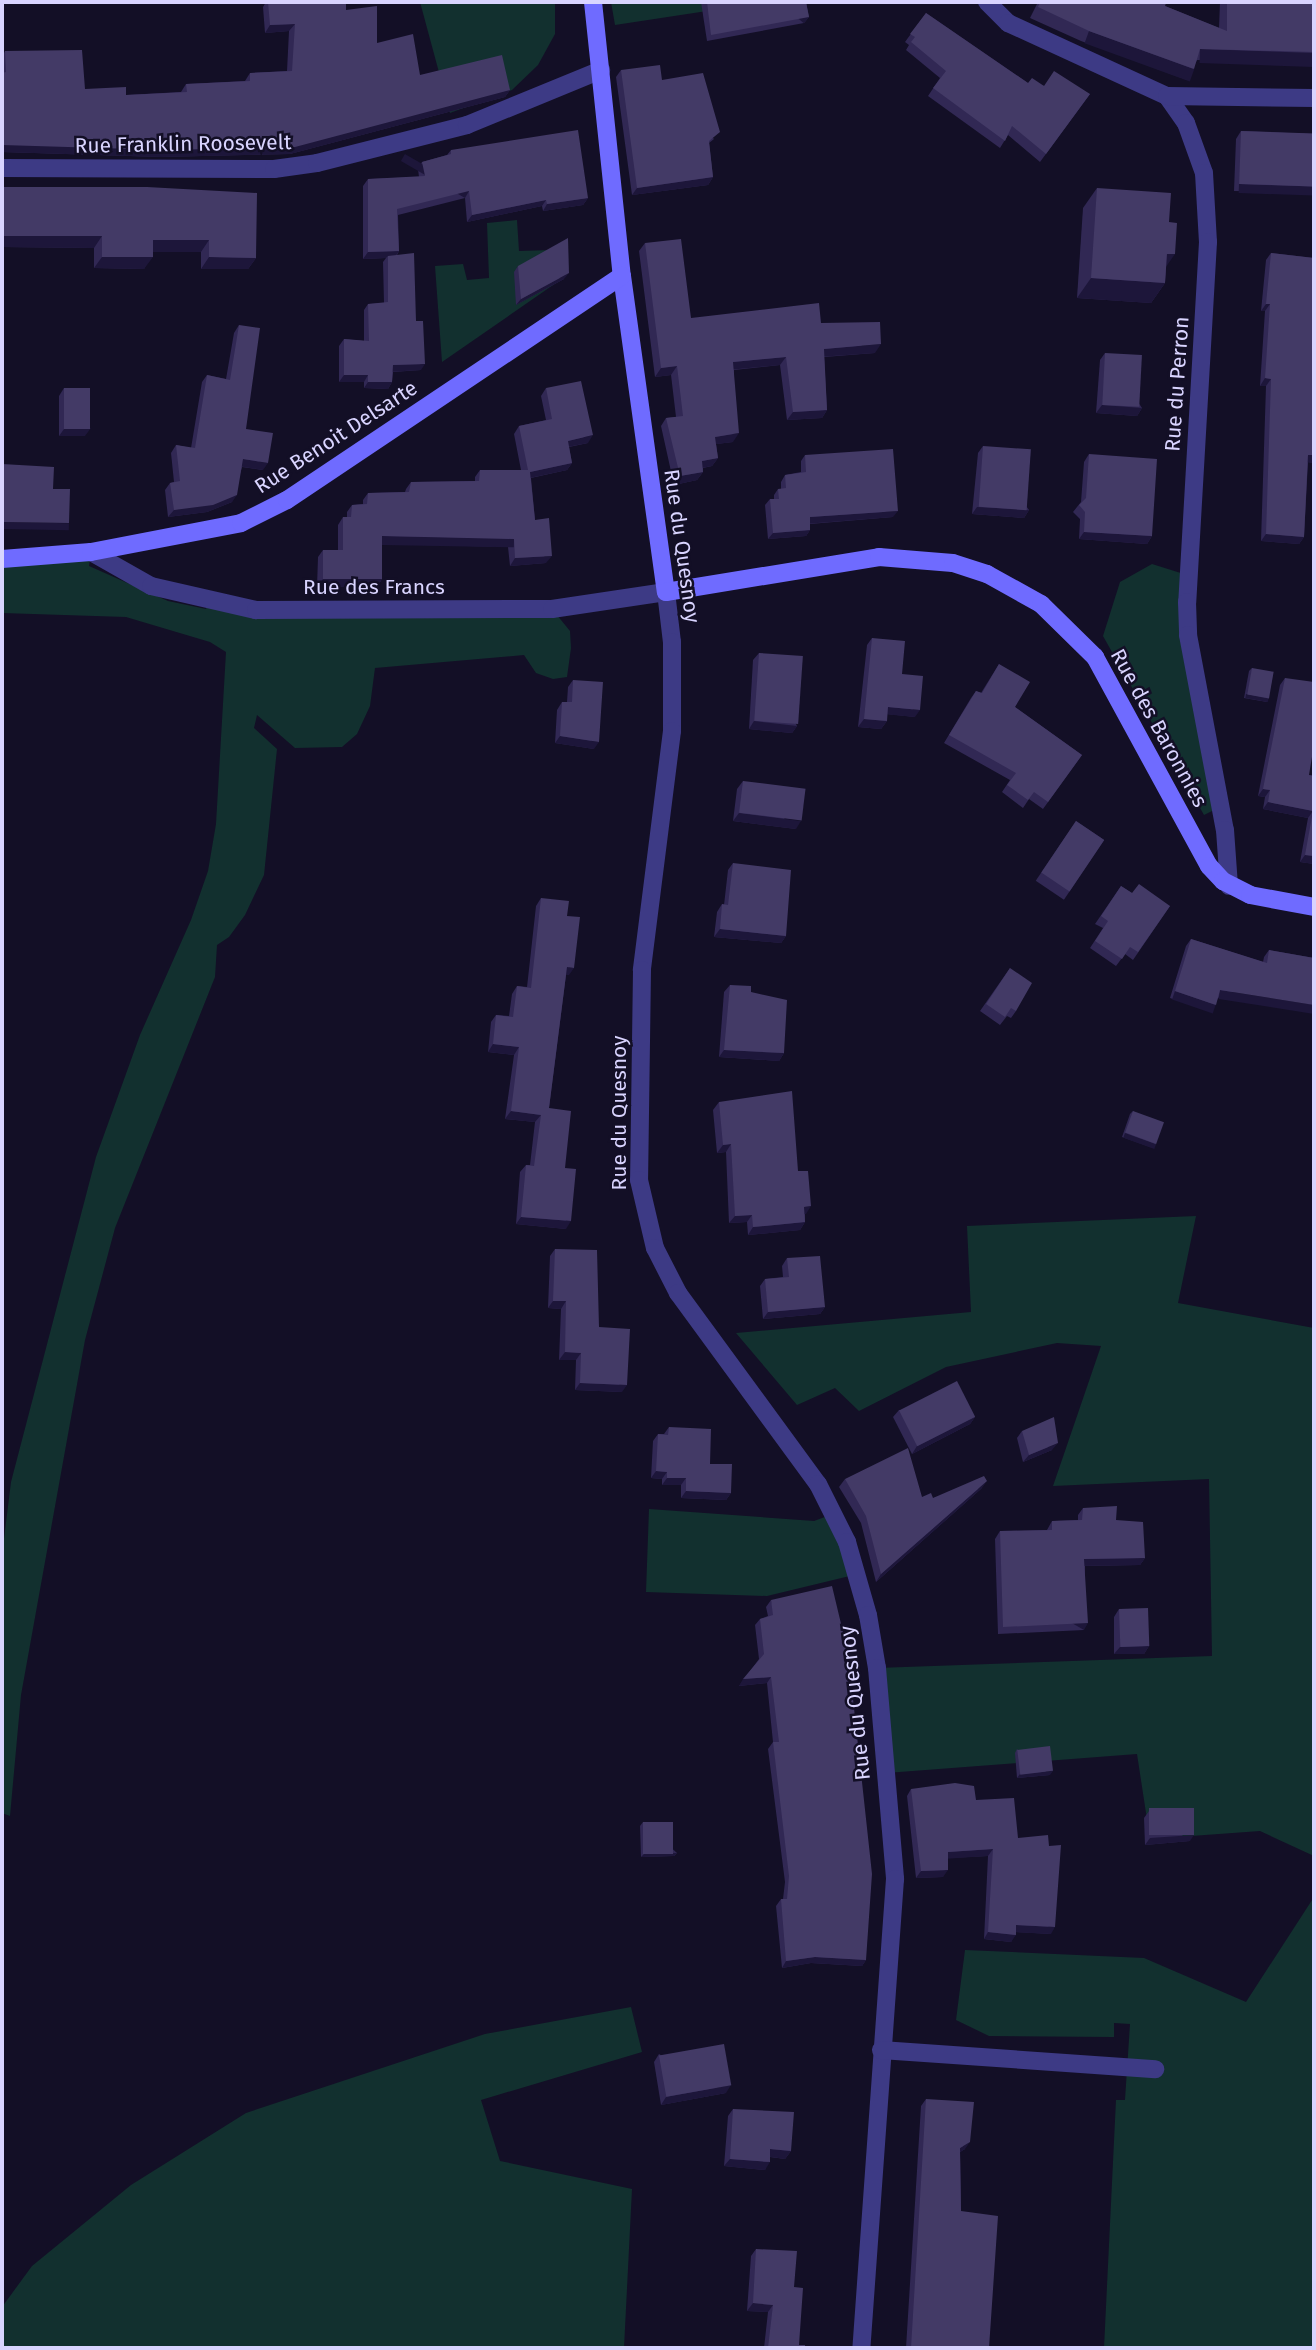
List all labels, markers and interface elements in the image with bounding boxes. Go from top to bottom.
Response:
street label: Rue Franklin Roosevelt [74,130,292,158]
street label: Rue du Perron [1160,316,1194,452]
street label: Rue Benoit Delsarte [250,375,422,499]
street label: Rue du Quesnoy [659,467,705,625]
street label: Rue des Francs [303,574,445,600]
street label: Rue des Baronnies [1105,644,1213,812]
street label: Rue du Quesnoy [606,1035,632,1191]
street label: Rue du Quesnoy [834,1625,876,1781]

